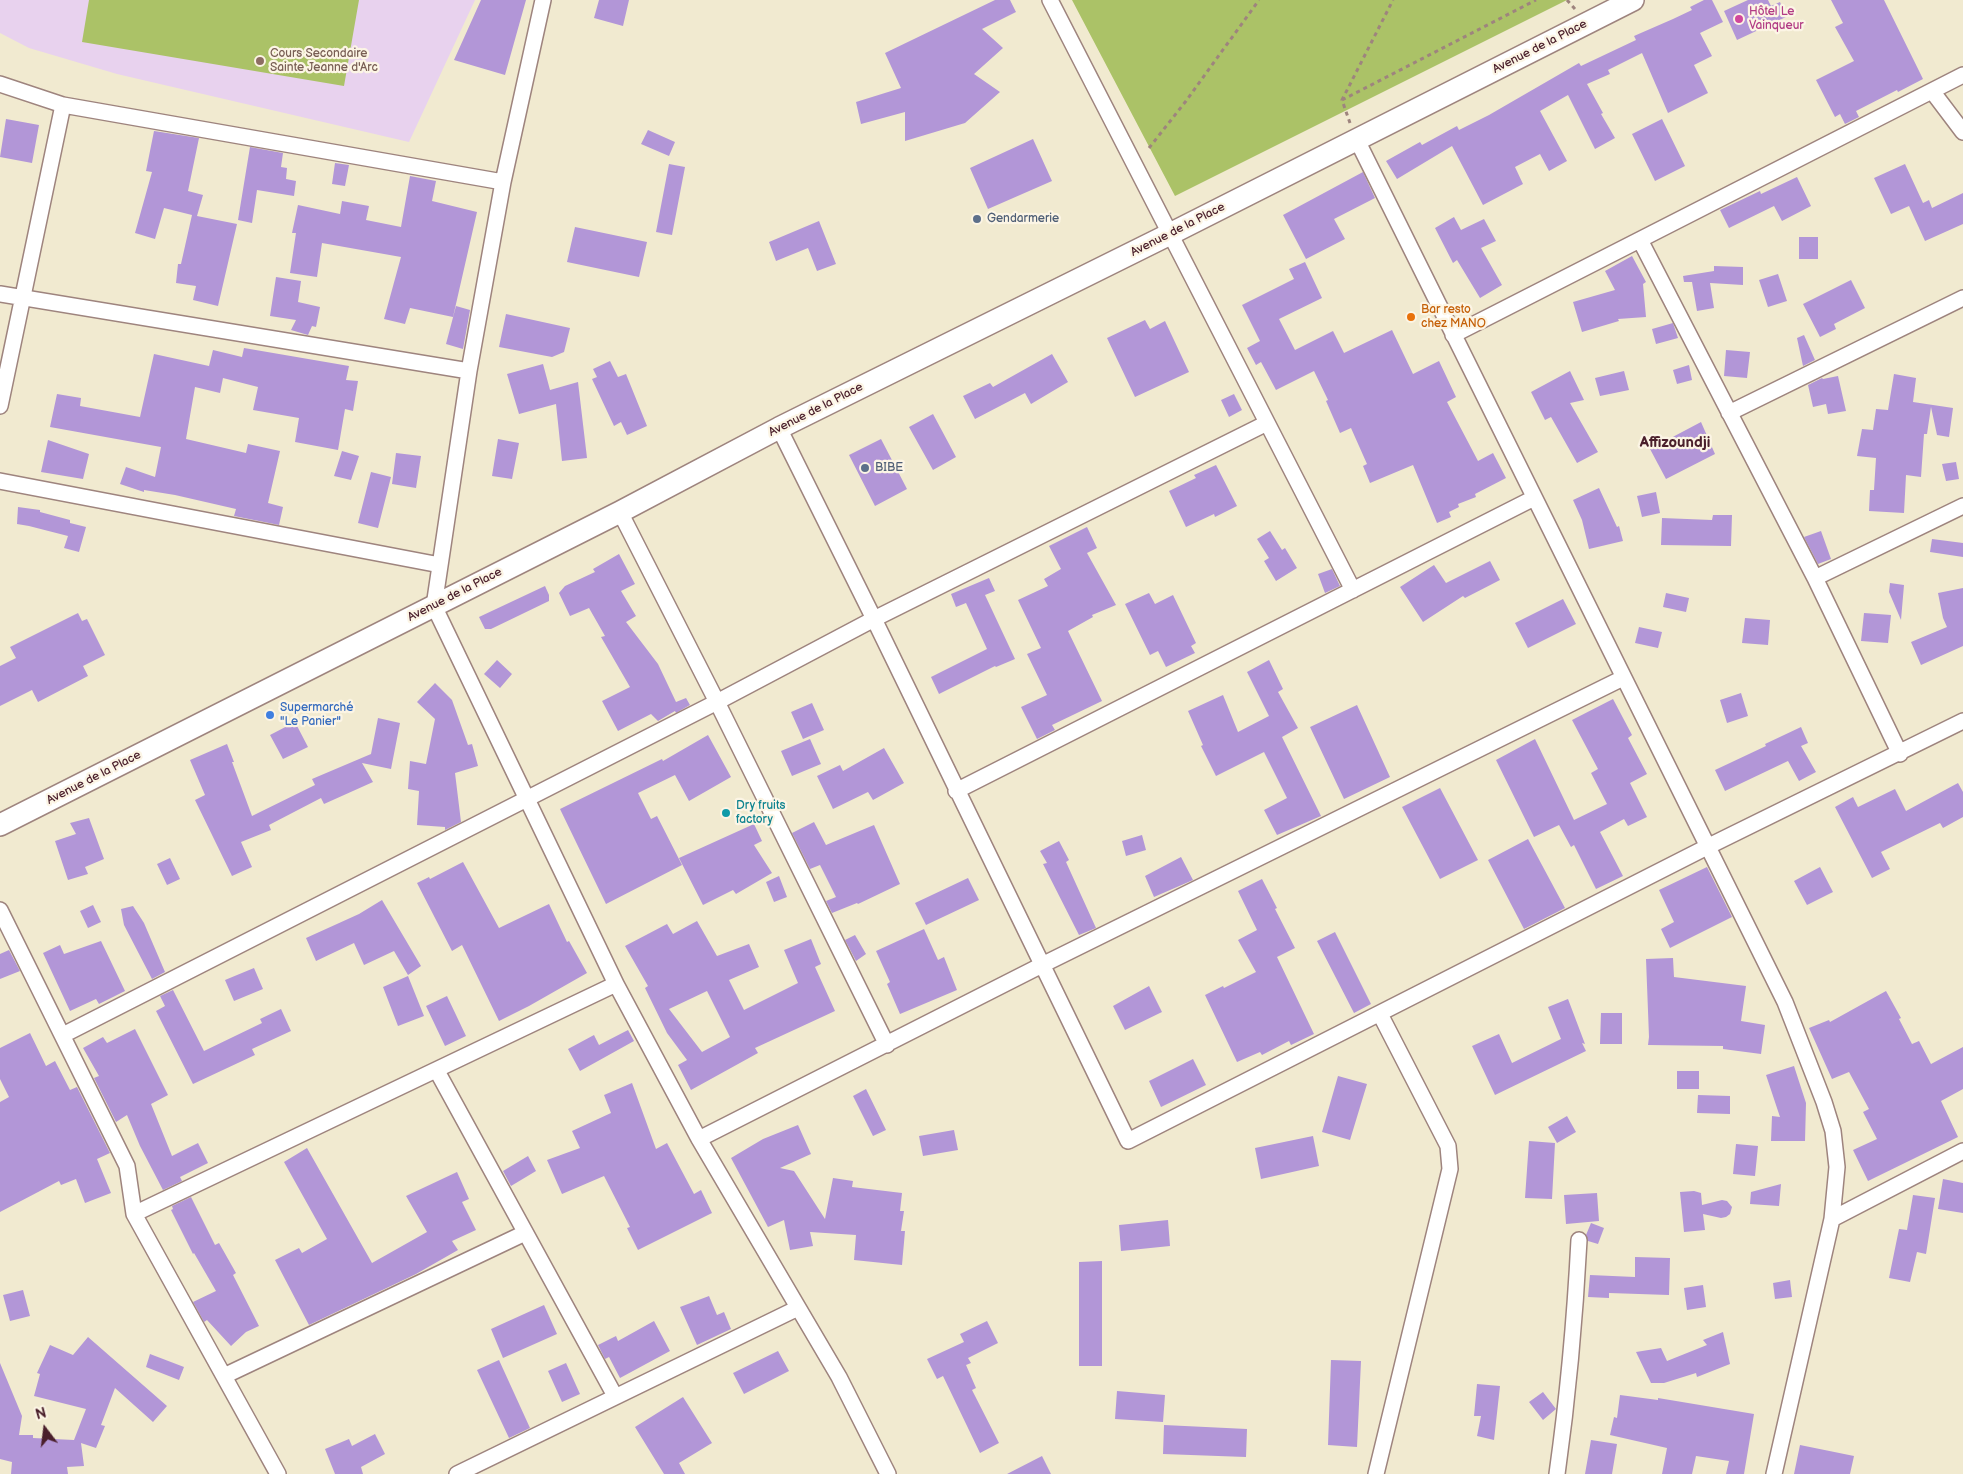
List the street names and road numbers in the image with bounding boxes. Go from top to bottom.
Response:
street label: Avenue de la Place [1490,17,1590,77]
street label: Avenue de la Place [1128,200,1228,260]
street label: Avenue de la Place [766,380,866,440]
street label: Avenue de la Place [405,565,505,625]
street label: Avenue de la Place [44,748,144,808]

